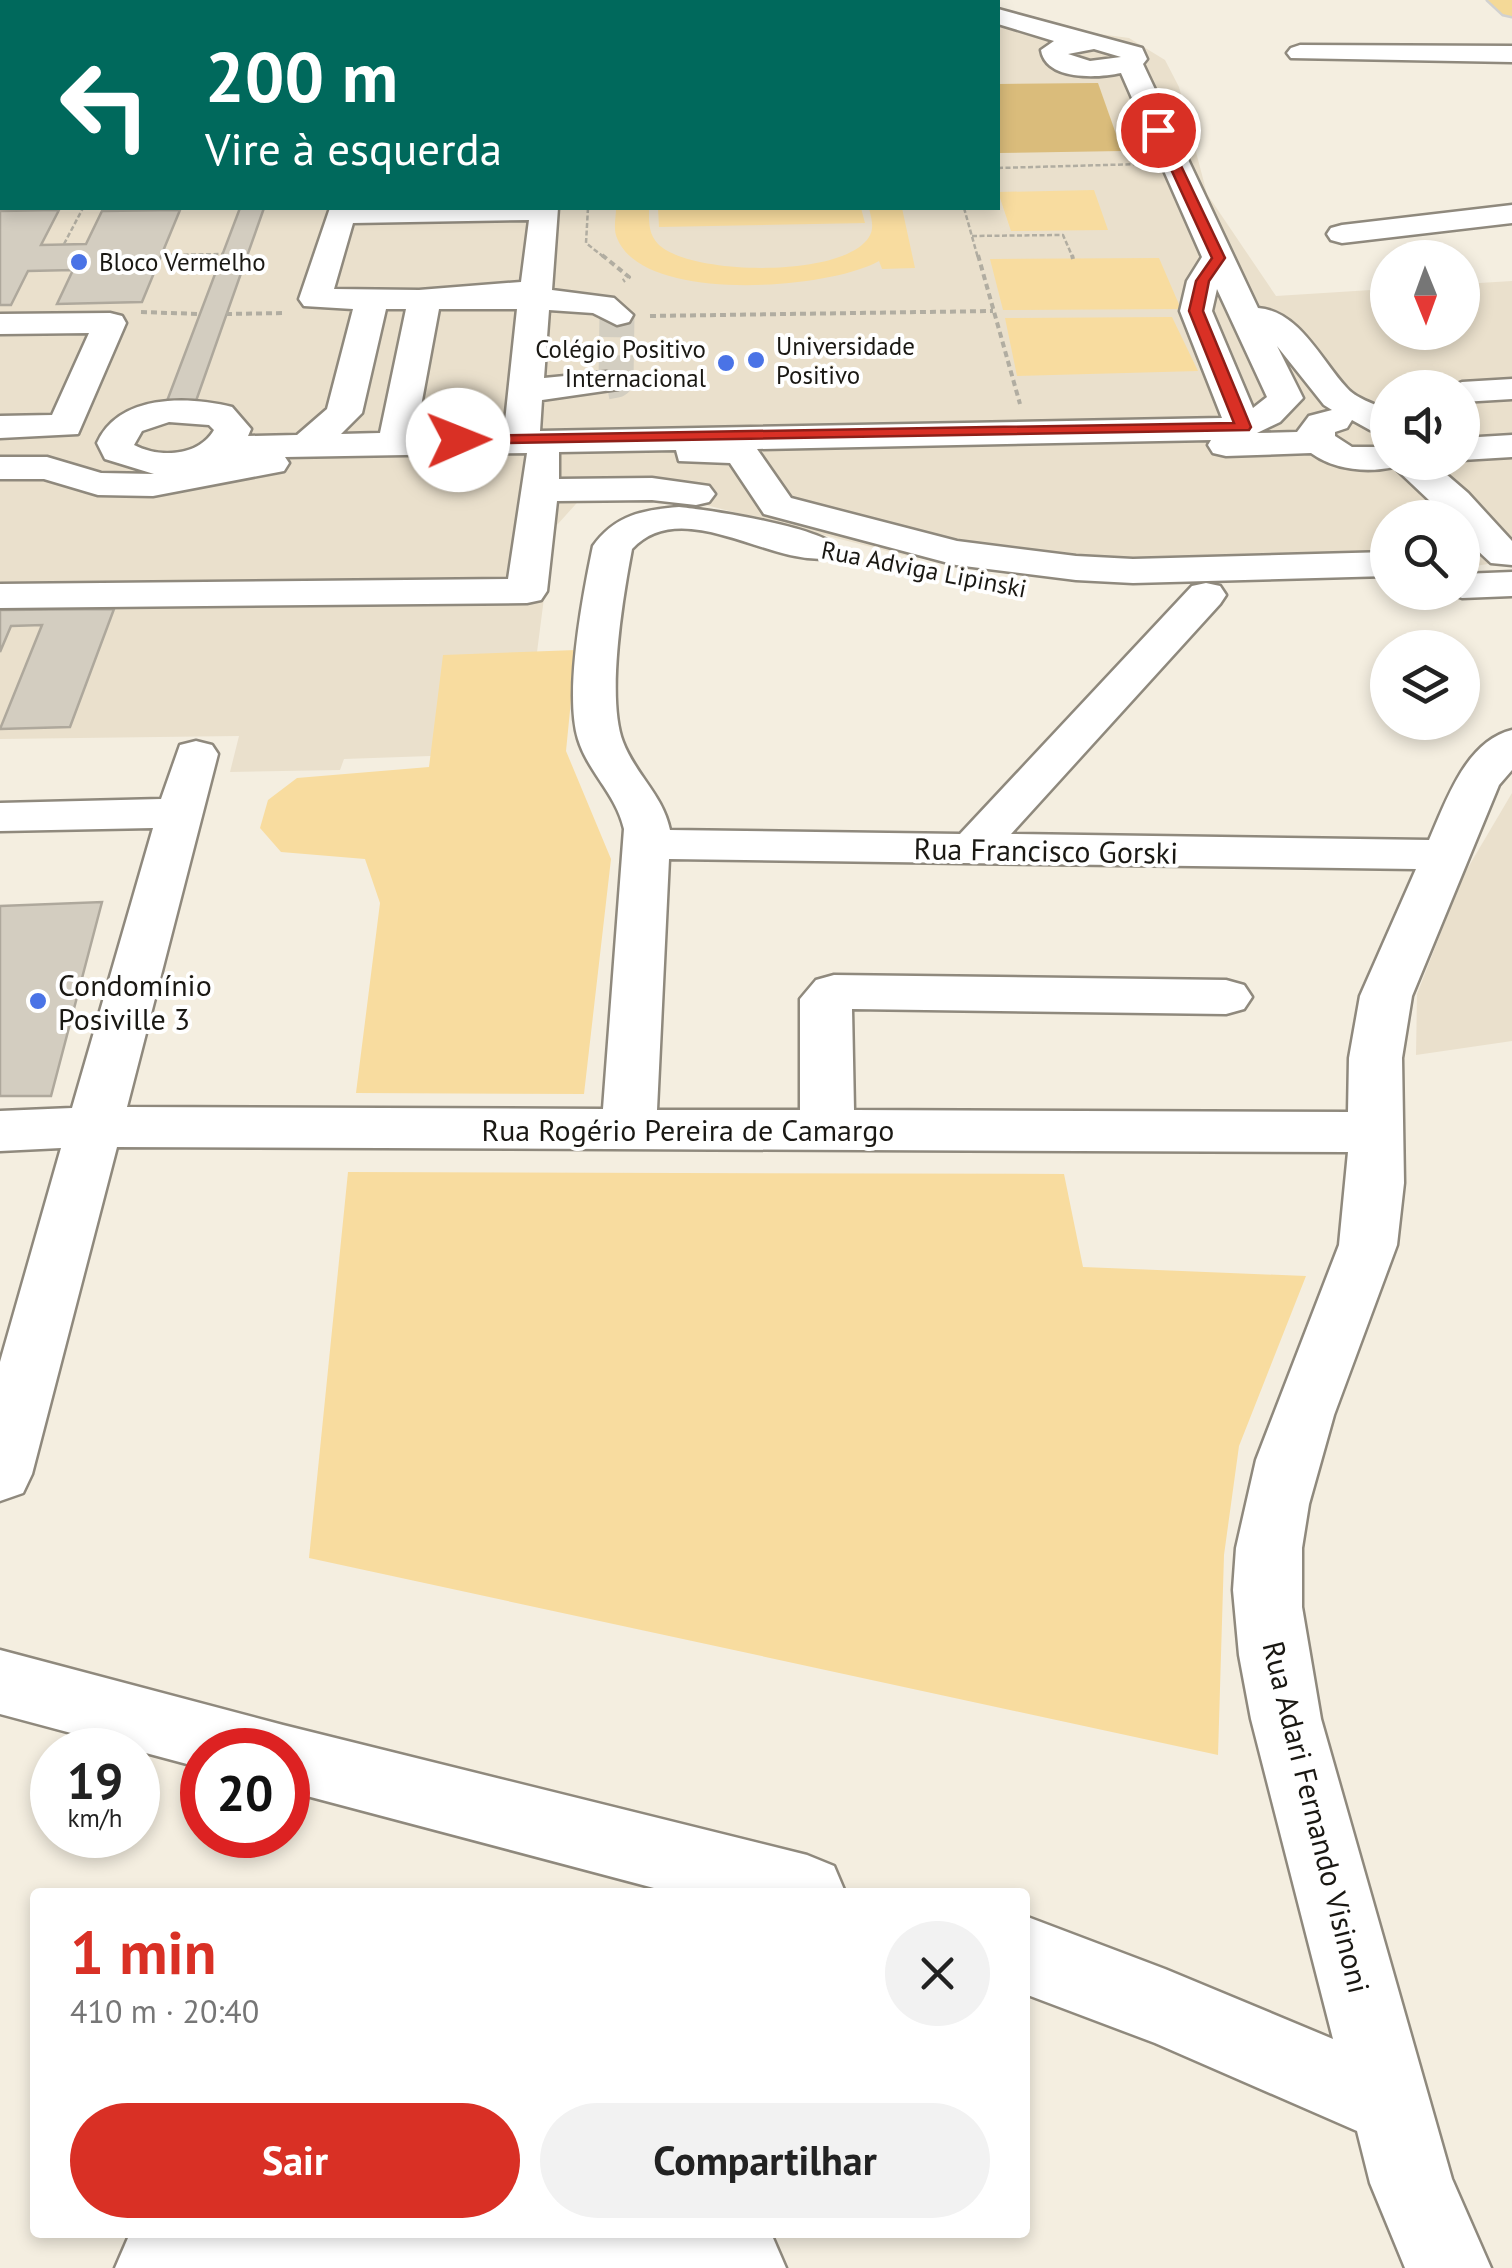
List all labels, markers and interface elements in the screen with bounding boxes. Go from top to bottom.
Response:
text: 200 m [205,31,398,121]
icon: left [40,40,170,170]
pin [1116,88,1201,173]
icon: arrive [1131,103,1186,158]
text: Vire à esquerda [205,119,502,177]
north arrow [1370,240,1480,350]
map controls [1370,240,1480,740]
place label: Bloco Vermelho [99,246,266,278]
marker: Bloco Vermelho [68,251,90,273]
place label: Universidade Positivo [776,330,915,391]
place label: Colégio Positivo Internacional [535,333,707,394]
marker: Universidade Positivo [745,349,767,371]
marker: Colégio Positivo Internacional [715,352,737,374]
button: sound [1370,370,1480,480]
position arrow [406,388,510,492]
button: search [1370,500,1480,610]
street label: Rua Adviga Lipinski [819,533,1029,605]
button: layers [1370,630,1480,740]
street label: Rua Francisco Gorski [913,828,1179,872]
place label: Condomínio Posiville 3 [58,965,212,1038]
marker: Condomínio Posiville 3 [27,990,49,1012]
street label: Rua Rogério Pereira de Camargo [482,1110,894,1149]
street label: Rua Adari Fernando Visinoni [1254,1637,1380,1997]
speed limit sign: 20 [180,1728,310,1858]
text: 19 [67,1748,123,1813]
text: km/h [68,1802,122,1834]
text: 1 min [70,1913,216,1991]
button: close [885,1921,990,2026]
text: 410 m · 20:40 [70,1990,259,2032]
button: Sair [70,2103,520,2218]
button: Compartilhar [540,2103,990,2218]

